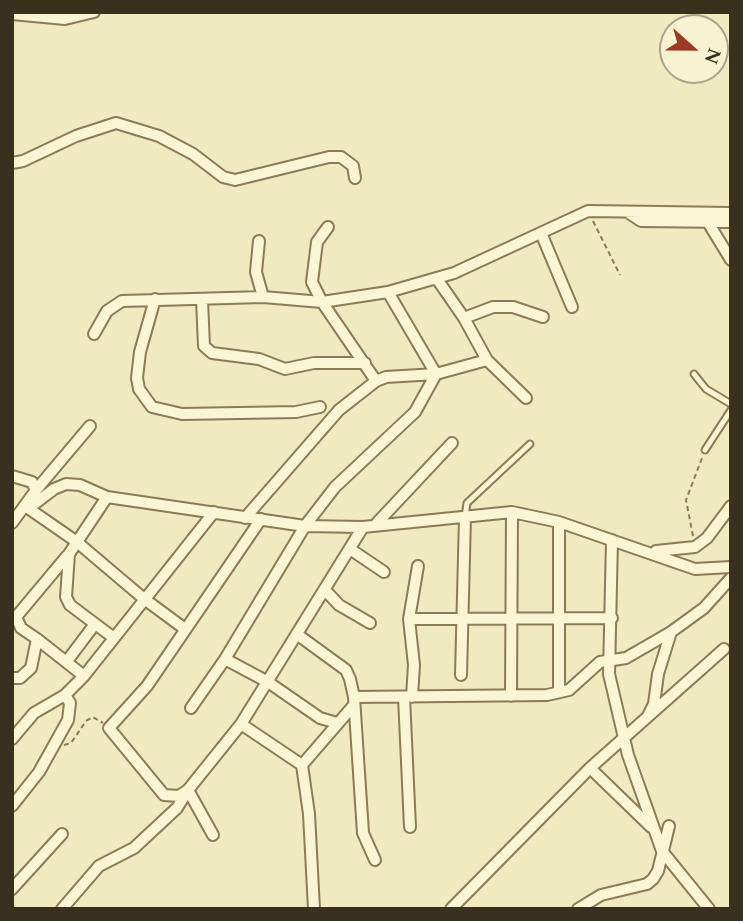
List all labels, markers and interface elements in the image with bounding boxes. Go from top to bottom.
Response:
north arrow [659,14,729,84]
text: N [696,44,729,68]

